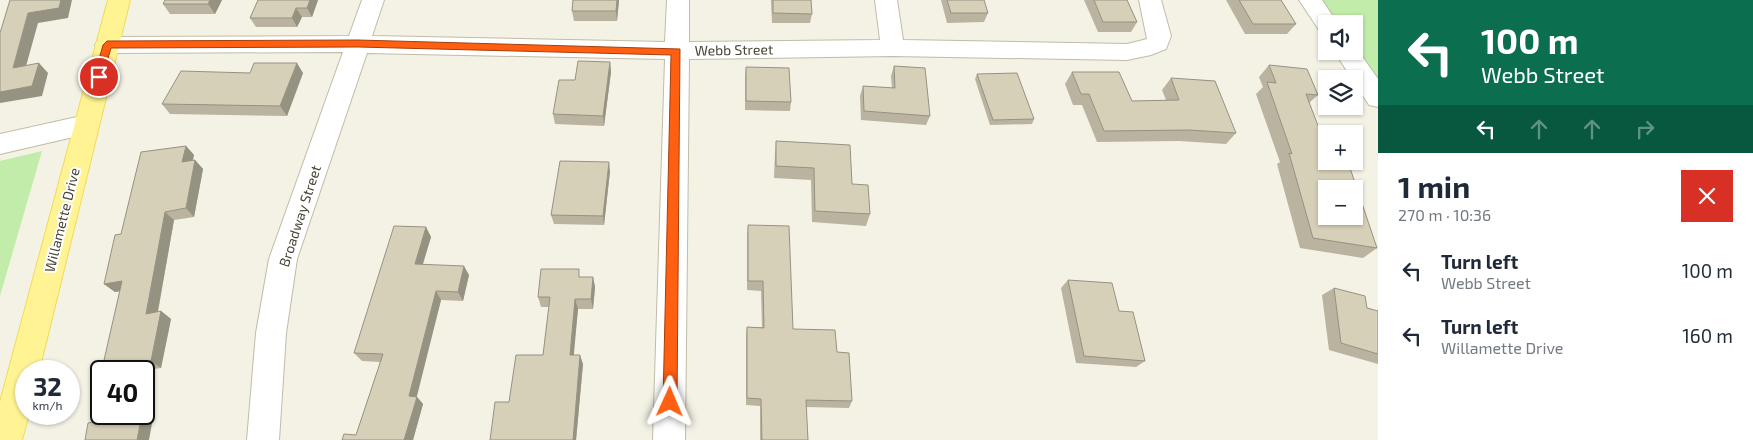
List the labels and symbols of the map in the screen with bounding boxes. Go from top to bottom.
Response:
street label: Webb Street [695,40,773,59]
pin [78,56,120,98]
street label: Broadway Street [275,163,324,269]
street label: Willamette Drive [40,166,83,274]
speed limit sign: 40 [90,360,155,425]
position arrow [643,375,695,427]

